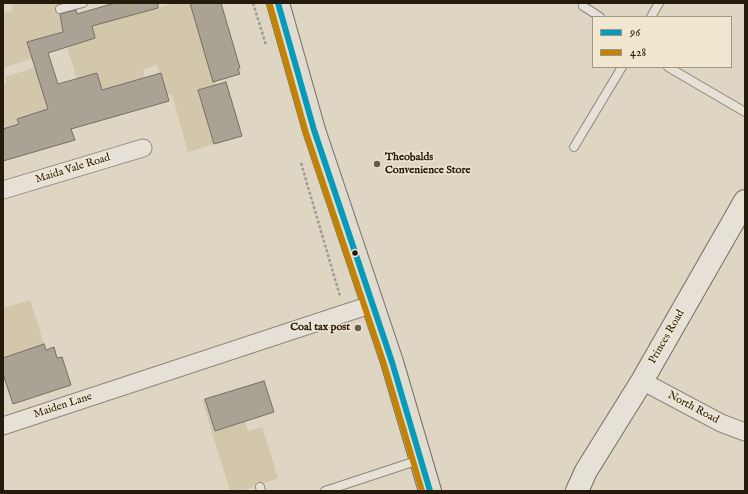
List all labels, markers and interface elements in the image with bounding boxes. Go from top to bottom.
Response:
legend [592,16,732,68]
text: 96 [630,25,640,40]
text: 428 [630,45,646,60]
street label: Maida Vale Road [34,151,112,187]
place label: Theobalds Convenience Store [385,151,471,177]
marker: Theobalds Convenience Store [372,159,382,169]
unlabelled marker [350,248,360,258]
street label: Princes Road [646,308,688,366]
place label: Coal tax post [290,321,350,335]
marker: Coal tax post [353,323,363,333]
street label: North Road [665,389,721,427]
street label: Maiden Lane [32,390,94,422]

